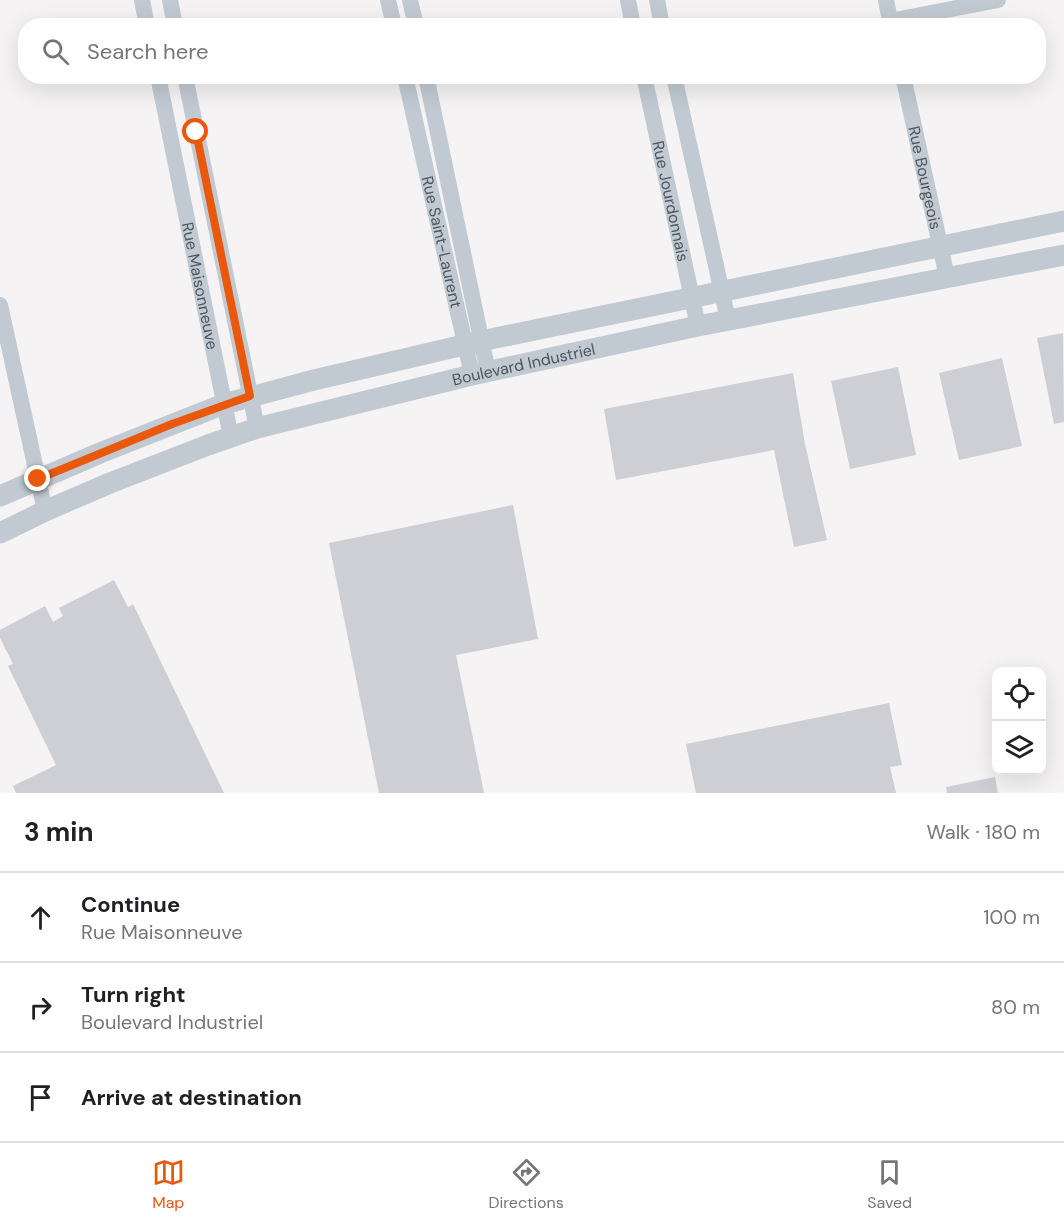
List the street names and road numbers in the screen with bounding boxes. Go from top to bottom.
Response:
street label: Rue Bourgeois [904,124,947,231]
street label: Rue Jourdonnais [648,139,694,263]
street label: Rue Saint-Laurent [417,174,467,310]
street label: Rue Maisonneuve [177,220,224,351]
street label: Boulevard Industriel [450,338,597,390]

